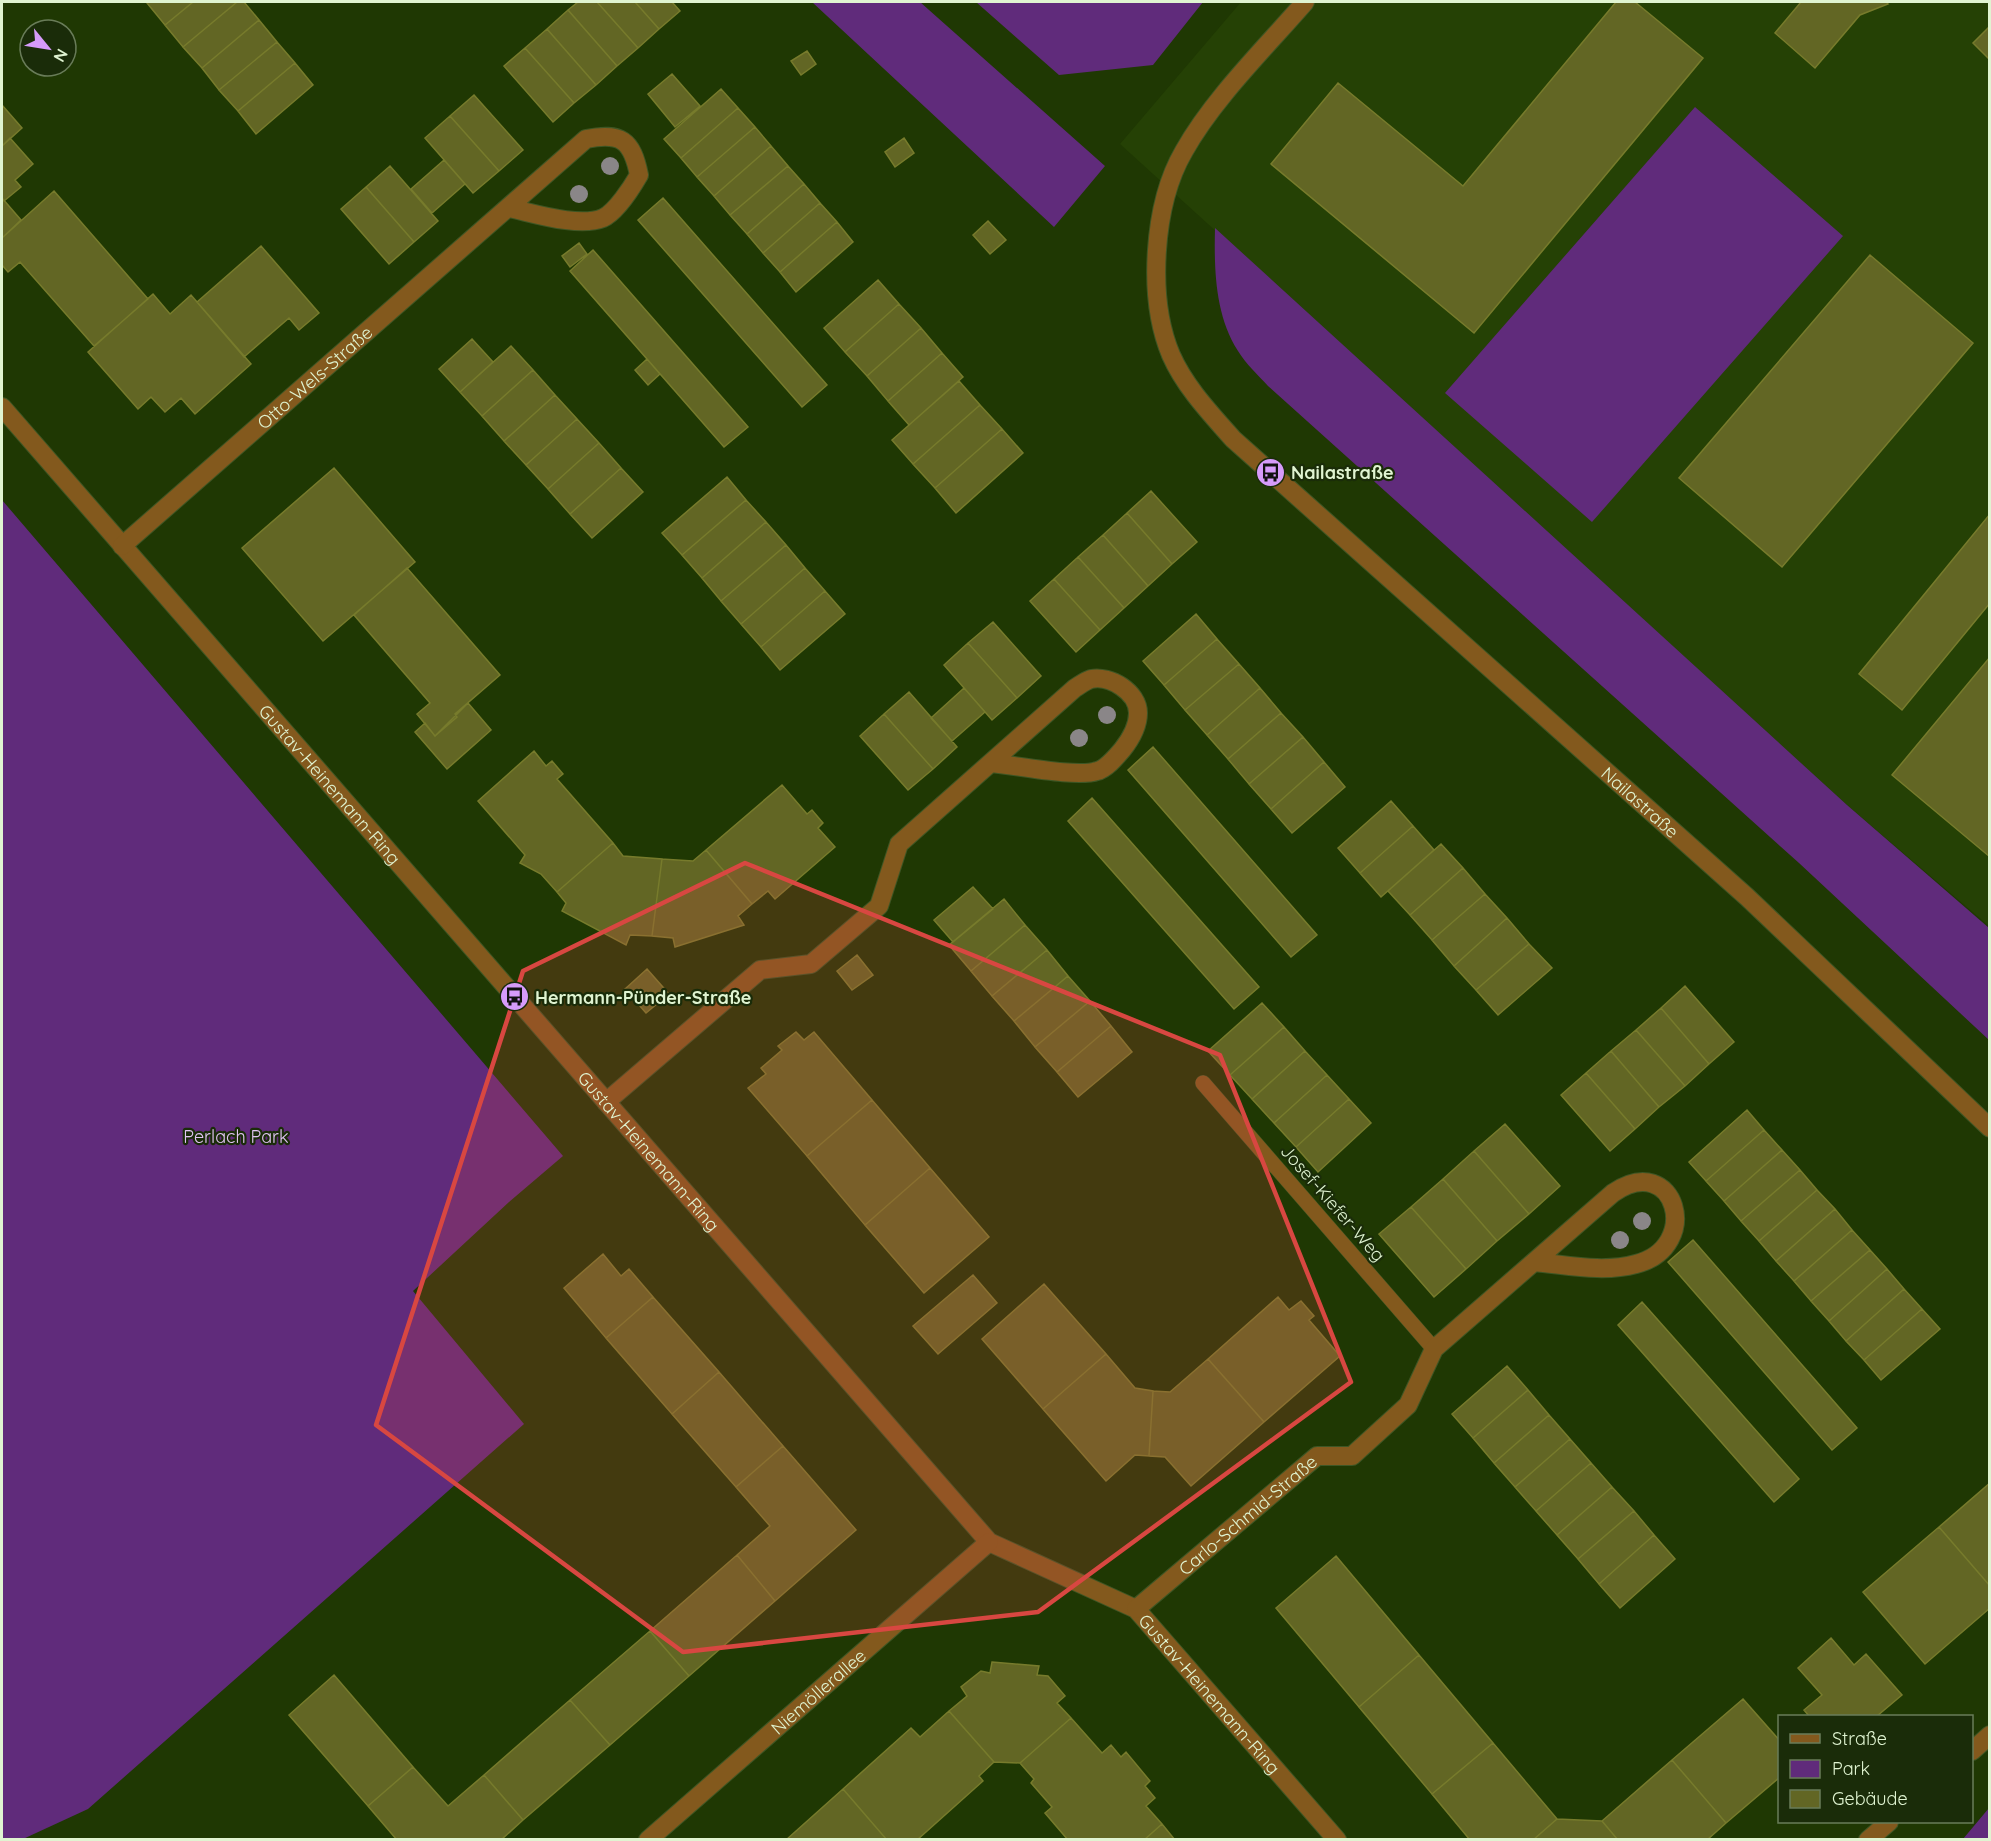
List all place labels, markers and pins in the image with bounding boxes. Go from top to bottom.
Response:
bus stop icon: Nailastraße [1254,456,1286,488]
place label: Nailastraße [1291,461,1394,484]
bus stop icon: Hermann-Pünder-Straße [498,981,530,1013]
place label: Hermann-Pünder-Straße [535,986,751,1009]

